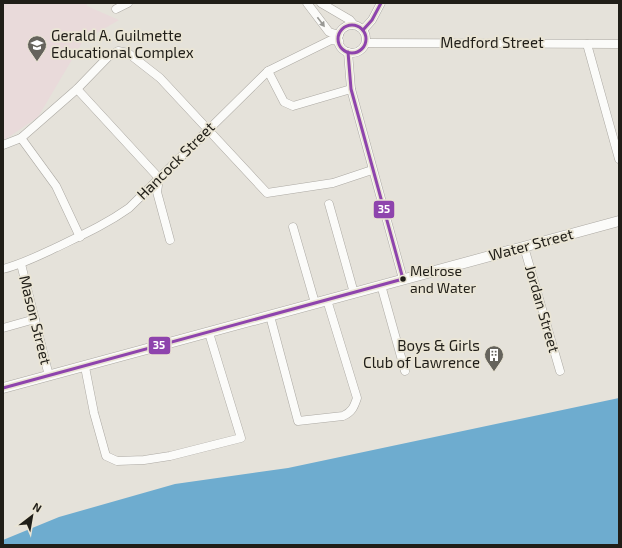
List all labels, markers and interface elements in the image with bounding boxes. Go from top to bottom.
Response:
one-way arrow [317,16,325,27]
place label: Gerald A. Guilmette Educational Complex [51,26,194,61]
street label: Medford Street [440,33,544,51]
school or university icon: Gerald A. Guilmette Educational Complex [26,34,48,62]
street label: Hancock Street [133,117,218,203]
line badge: 35 [373,200,395,219]
text: 35 [378,202,390,215]
street label: Water Street [486,224,575,264]
place label: Melrose and Water [410,262,476,296]
street label: Jordan Street [522,263,564,355]
street label: Mason Street [16,273,56,366]
marker: Melrose and Water [398,274,408,284]
line badge: 35 [148,336,171,355]
place label: Boys & Girls Club of Lawrence [363,336,480,371]
text: 35 [153,338,165,351]
building icon: Boys & Girls Club of Lawrence [483,344,505,372]
north arrow [12,496,52,536]
text: N [31,499,44,515]

